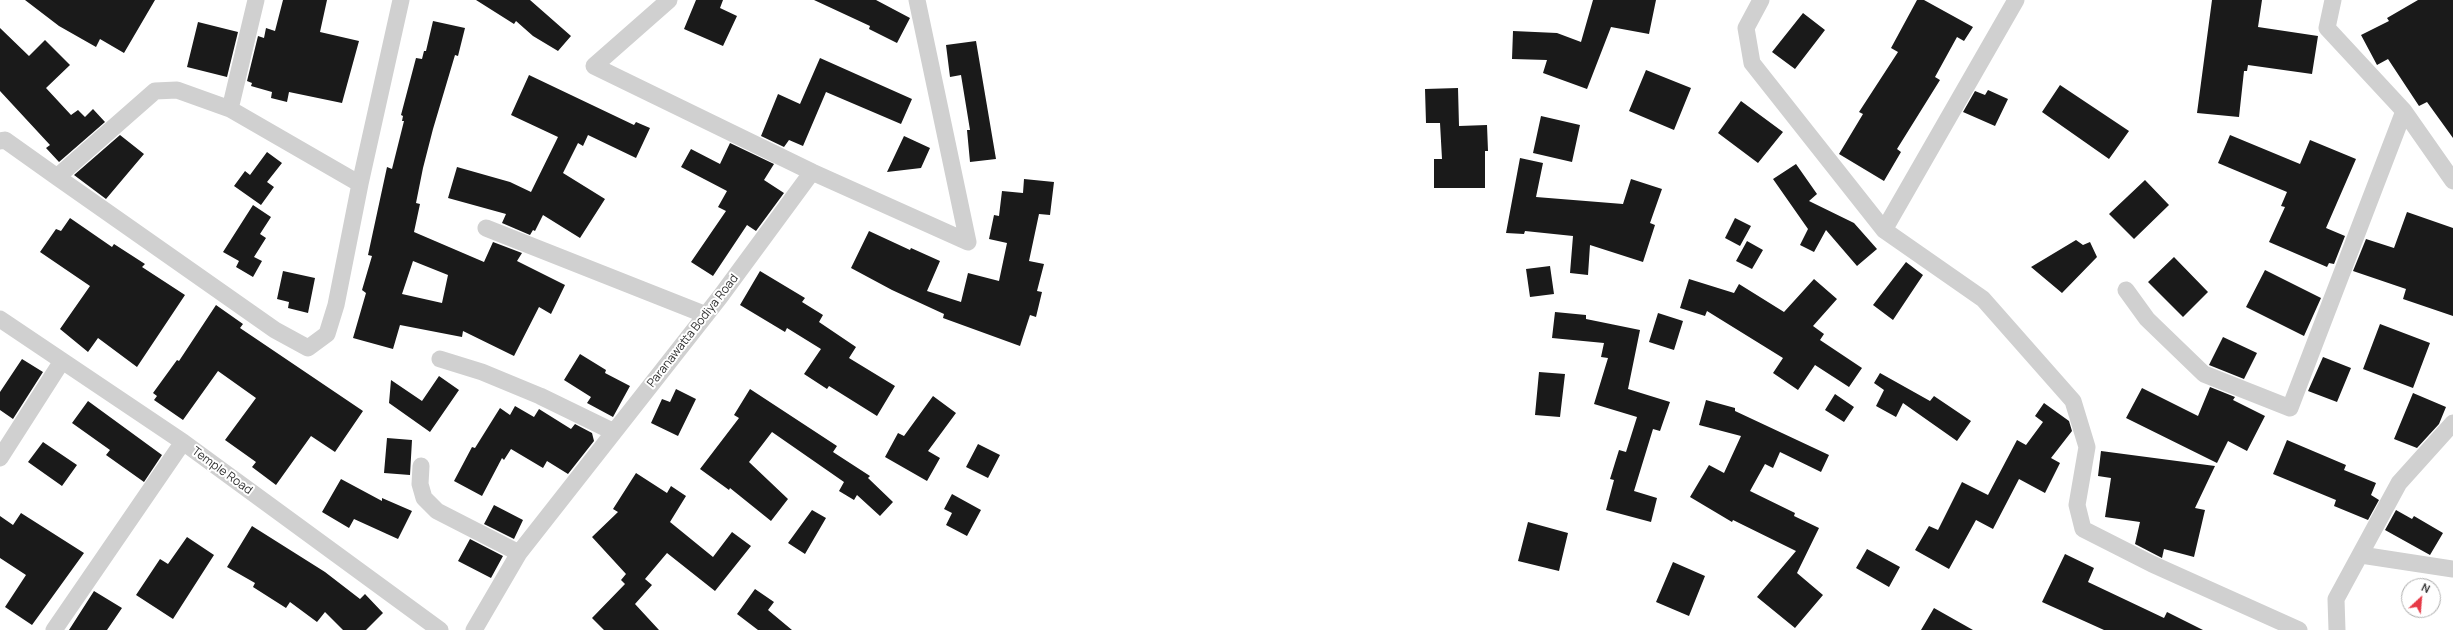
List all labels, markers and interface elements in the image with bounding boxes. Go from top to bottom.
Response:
street label: Paranawatta Bodiya Road [644,272,742,390]
street label: Temple Road [189,444,255,498]
north arrow [2401,578,2441,618]
text: N [2419,579,2433,596]

